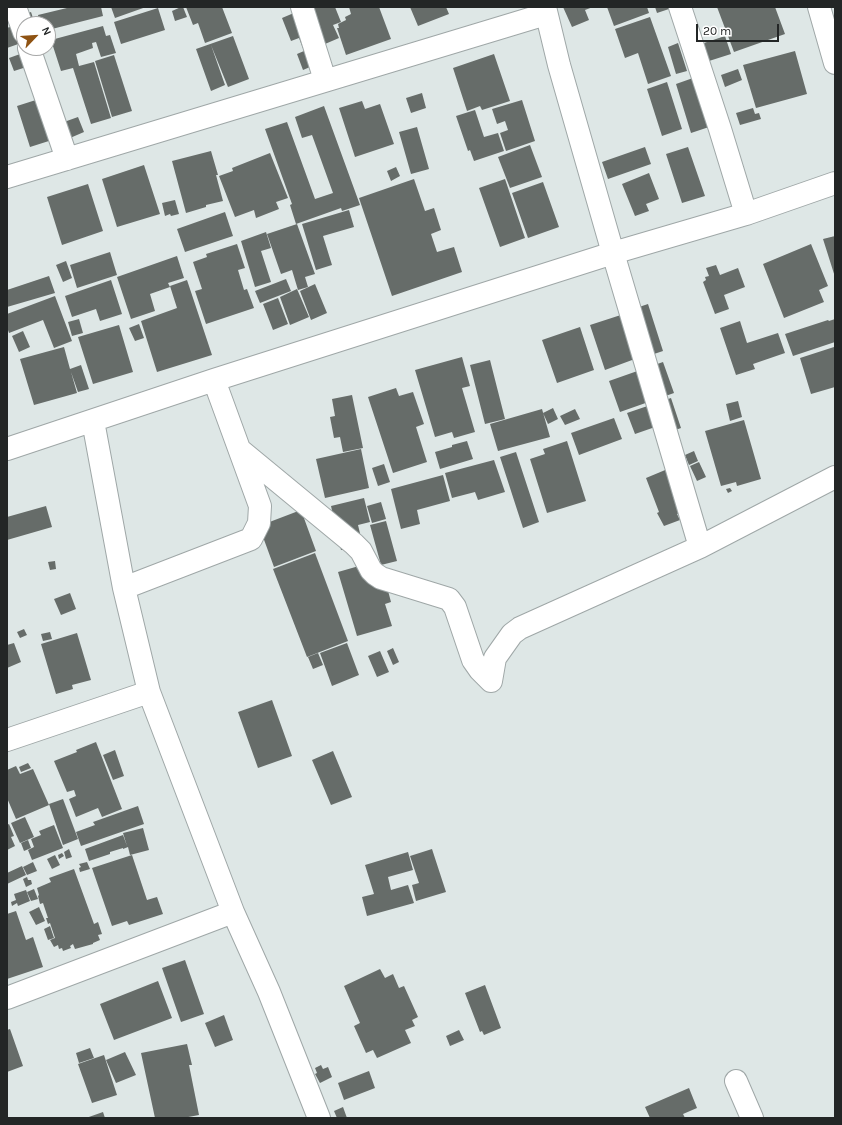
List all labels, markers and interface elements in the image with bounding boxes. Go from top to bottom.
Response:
north arrow [16,16,56,56]
scale bar [698,16,781,42]
text: 20 m [703,24,731,38]
text: N [39,25,54,37]

